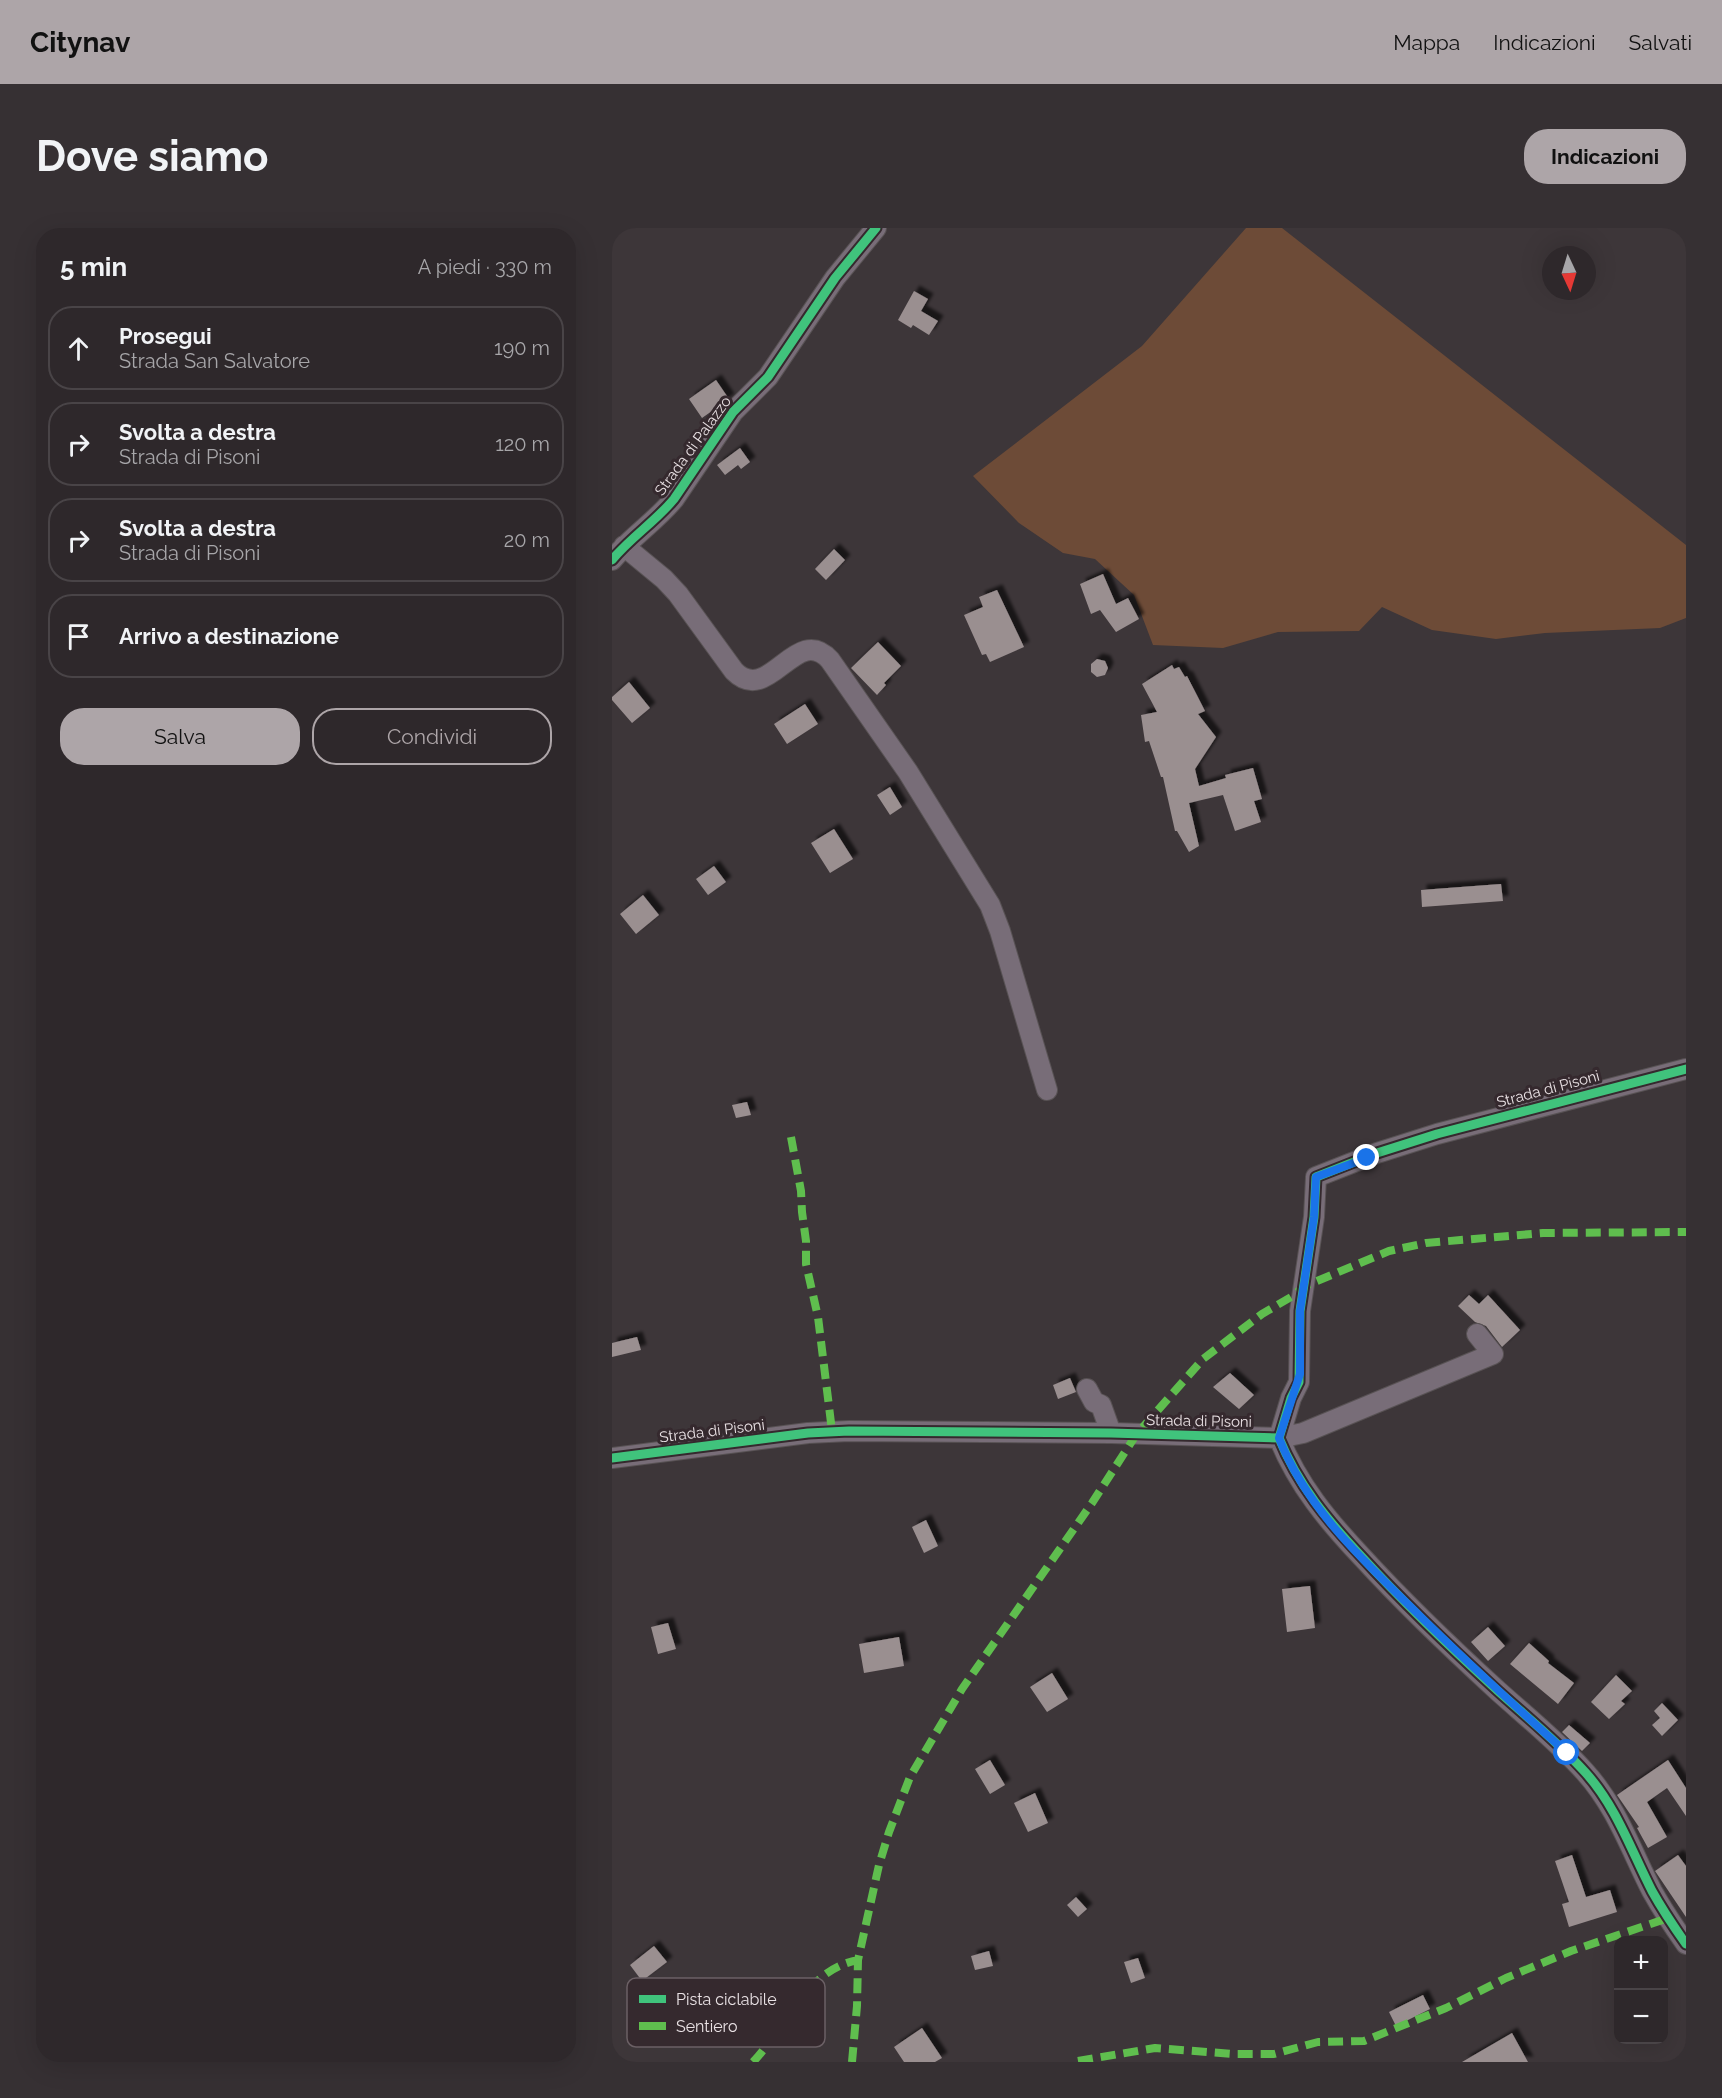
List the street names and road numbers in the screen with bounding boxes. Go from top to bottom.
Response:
street label: Strada di Palazzo [651,393,735,499]
street label: Strada di Pisoni [1494,1067,1602,1111]
street label: Strada di Pisoni [1146,1411,1252,1431]
street label: Strada di Pisoni [658,1416,766,1446]

